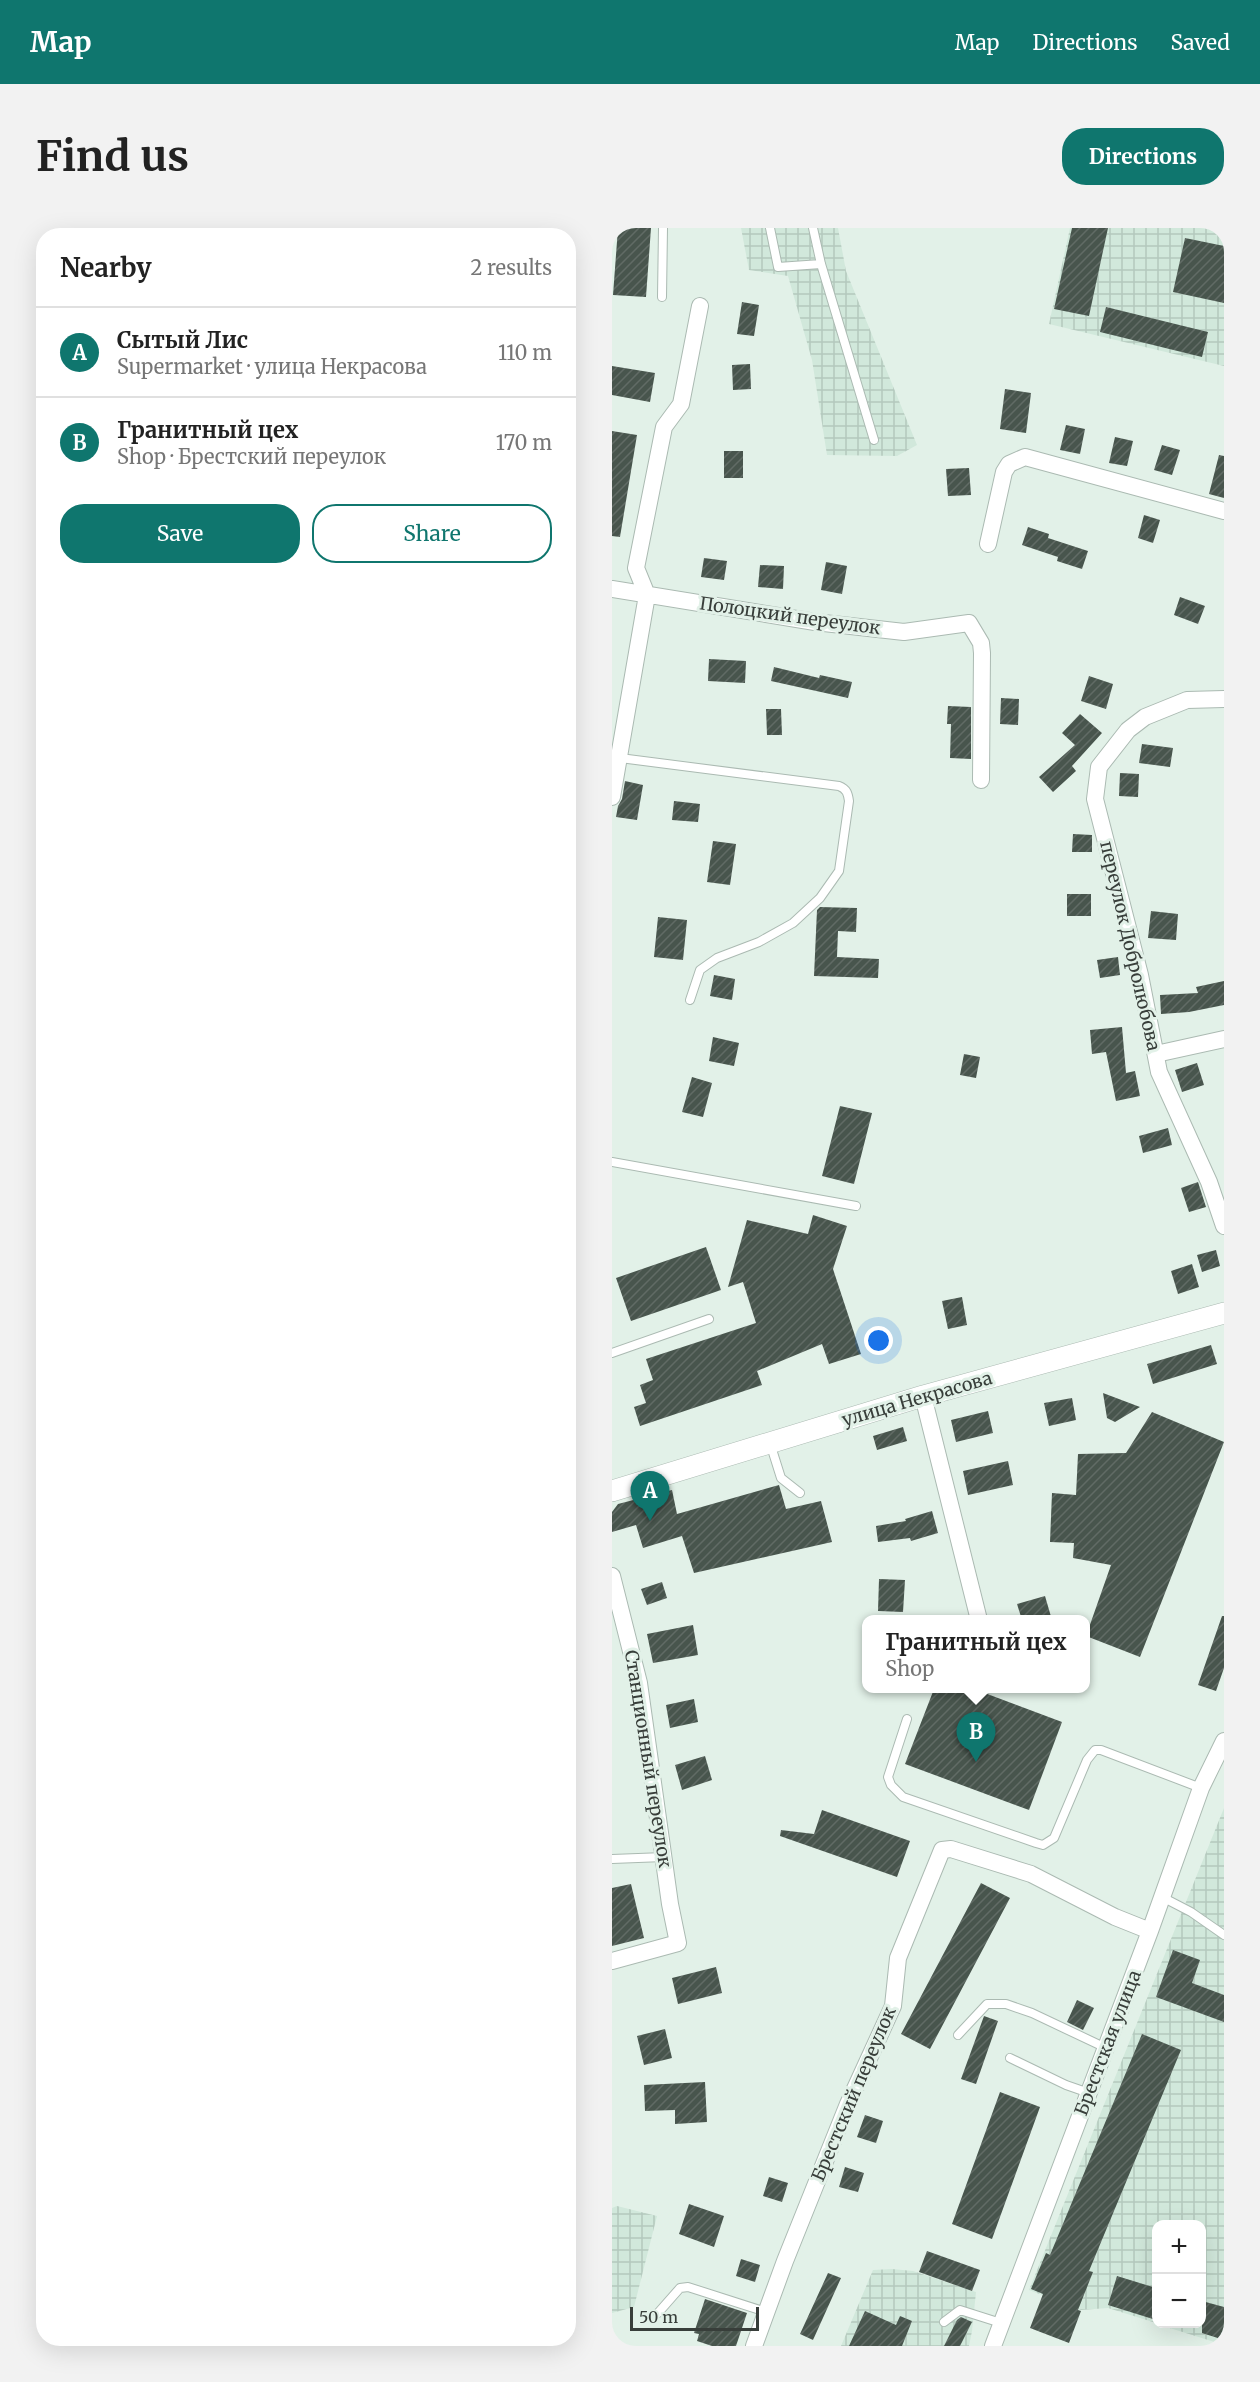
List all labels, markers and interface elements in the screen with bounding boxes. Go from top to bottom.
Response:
text: Map [30,24,92,60]
text: Map [955,29,999,56]
text: Directions [1032,29,1137,56]
text: Saved [1170,29,1230,56]
button: Directions [1062,128,1224,185]
text: Find us [36,130,189,182]
text: Nearby [60,251,152,284]
text: 2 results [470,255,552,280]
text: Сытый Лис [117,326,248,354]
text: A [72,340,87,365]
text: 110 m [498,340,552,365]
text: Supermarket · улица Некрасова [117,354,427,379]
text: Гранитный цех [117,416,298,444]
text: B [73,430,86,455]
text: 170 m [496,430,552,455]
text: Shop · Брестский переулок [117,444,386,469]
button: Save [60,504,300,563]
button: Share [312,504,552,563]
street label: Полоцкий переулок [698,591,883,640]
street label: переулок Добролюбова [1095,839,1166,1053]
your location [864,1326,893,1355]
street label: улица Некрасова [839,1366,995,1431]
pin: A [630,1472,669,1521]
popup [862,1615,1090,1693]
text: Гранитный цех [885,1628,1067,1656]
street label: Станционный переулок [620,1648,677,1870]
text: Shop [885,1656,934,1681]
pin: B [956,1712,996,1762]
street label: Брестская улица [1069,1967,1146,2119]
street label: Брестский переулок [806,2002,901,2185]
map controls [1152,2220,1206,2328]
button: + [1152,2220,1206,2274]
button: − [1152,2274,1206,2328]
scale bar [630,2304,759,2332]
text: 50 m [639,2307,678,2327]

